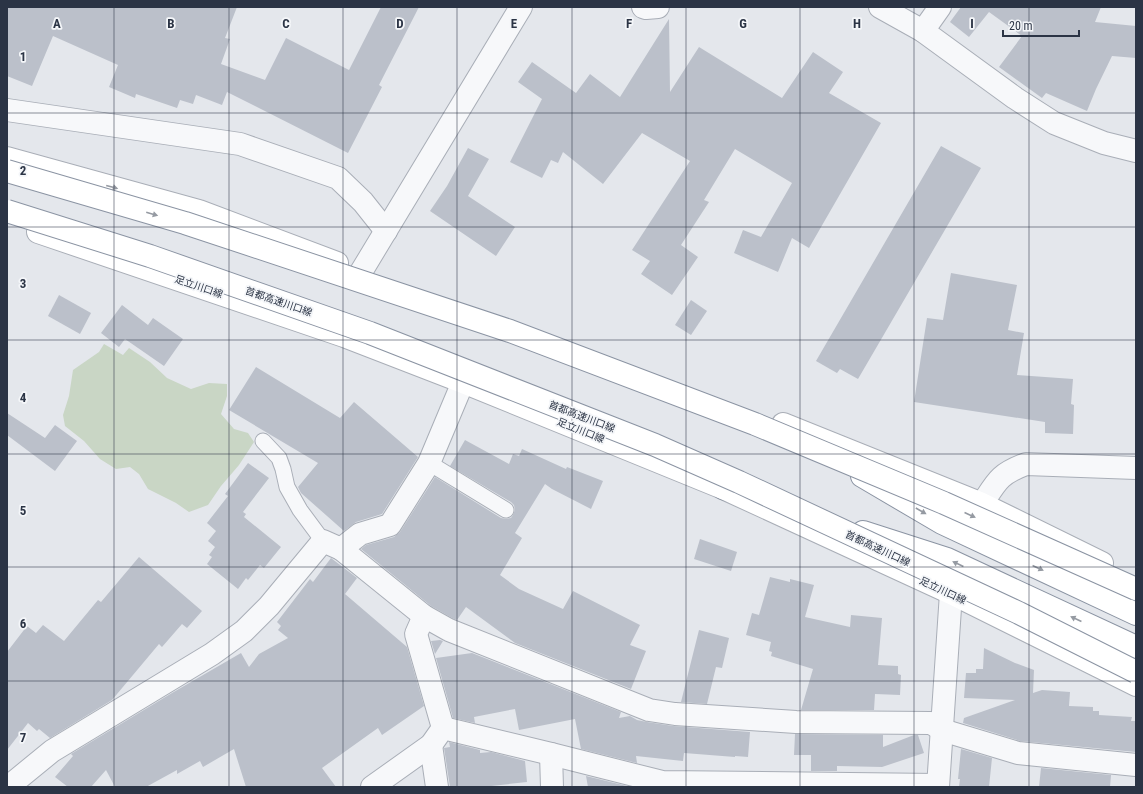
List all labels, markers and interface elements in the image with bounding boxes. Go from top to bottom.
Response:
scale bar [1003,12,1079,38]
text: A [53,16,61,31]
text: B [167,16,175,31]
text: C [282,16,290,31]
text: D [396,16,404,31]
text: E [511,16,518,31]
text: F [626,16,632,31]
text: G [739,16,747,31]
text: H [853,16,861,31]
text: I [970,16,974,31]
text: 20 m [1009,19,1033,33]
text: 1 [20,49,26,64]
text: 2 [20,163,27,178]
one-way arrow [106,184,118,190]
one-way arrow [146,211,158,217]
street label: 足立川口線 [173,273,224,300]
text: 3 [20,276,26,291]
street label: 首都高速川口線 [244,285,314,318]
text: 4 [20,390,27,405]
street label: 首都高速川口線 [547,399,616,434]
street label: 足立川口線 [556,416,606,445]
text: 5 [20,503,27,518]
one-way arrow [915,507,927,514]
one-way arrow [964,512,975,518]
street label: 首都高速川口線 [844,529,912,568]
one-way arrow [953,561,964,567]
one-way arrow [1032,565,1043,571]
street label: 足立川口線 [918,575,968,606]
text: 6 [20,616,27,631]
one-way arrow [1070,616,1082,622]
text: 7 [20,730,27,745]

